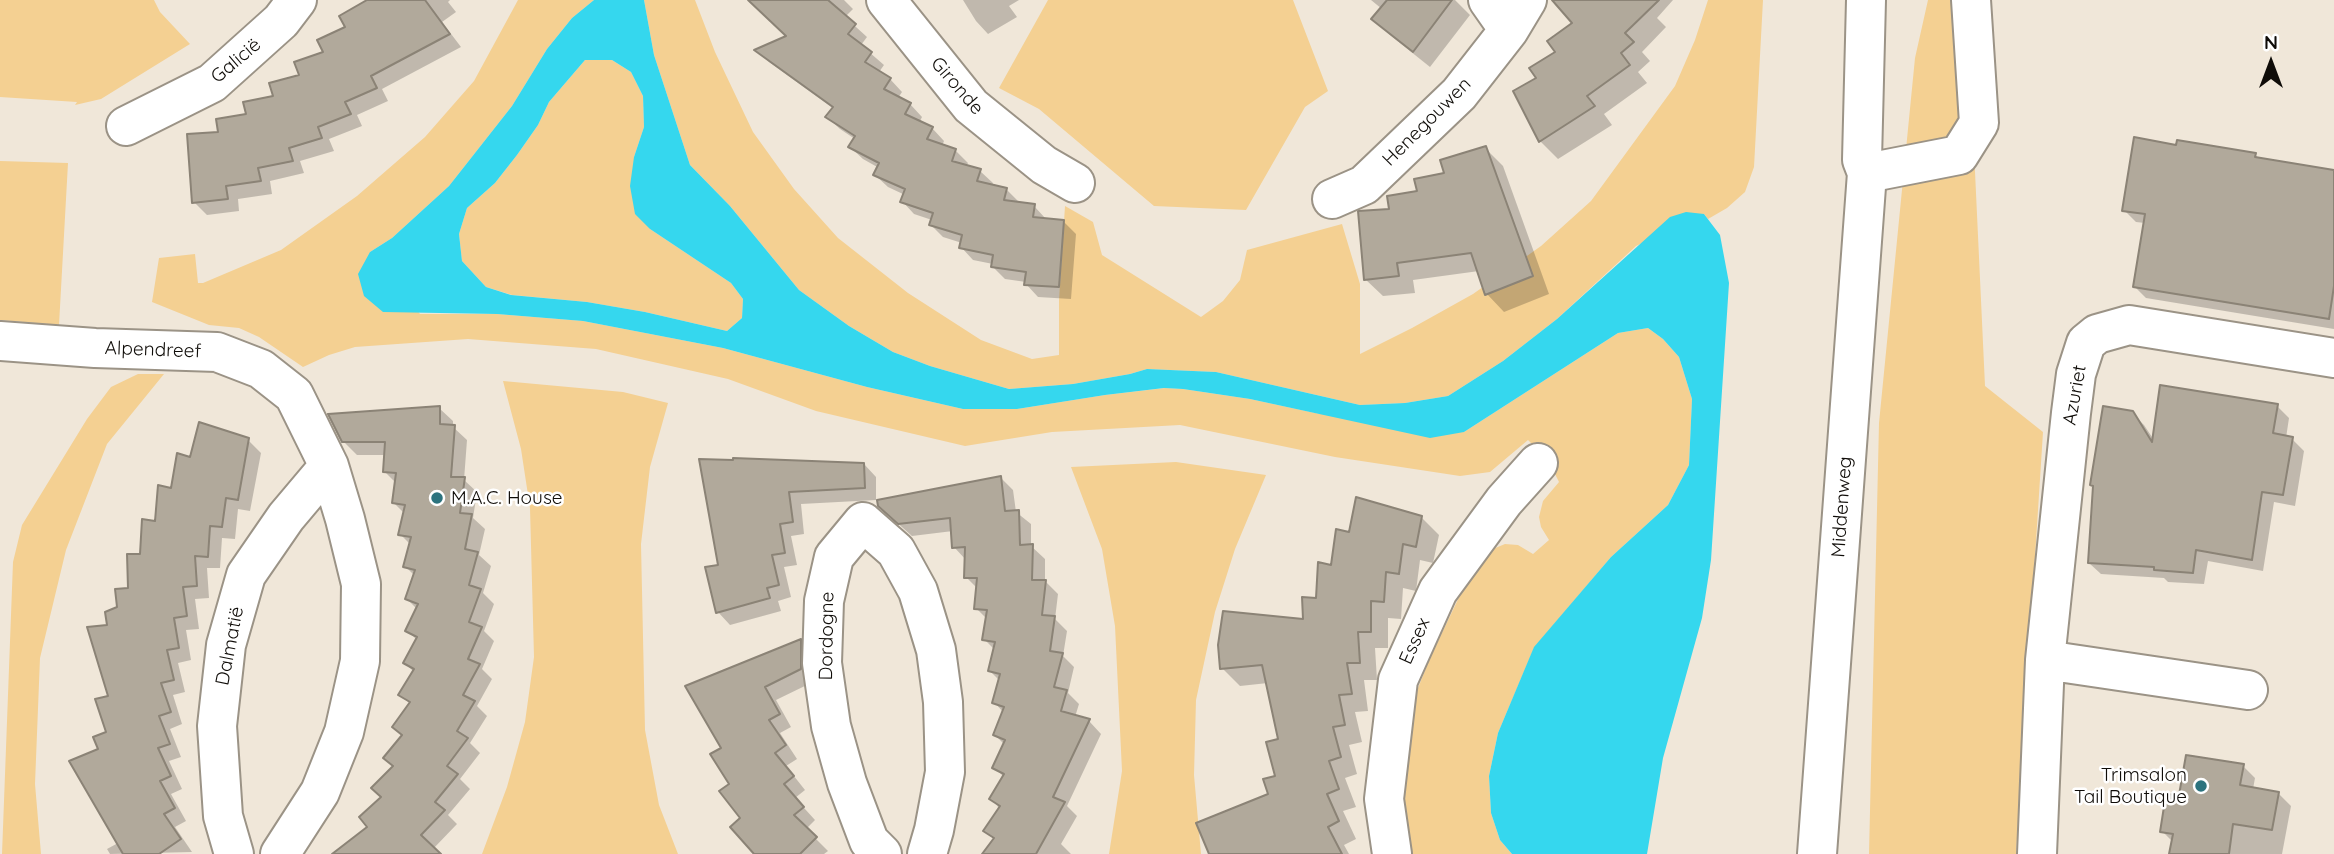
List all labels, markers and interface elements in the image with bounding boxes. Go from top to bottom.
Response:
north arrow [2236,28,2306,98]
text: N [2264,30,2278,54]
street label: Galicië [206,34,266,88]
street label: Gironde [926,53,988,119]
street label: Henegouwen [1378,73,1476,171]
street label: Alpendreef [104,337,202,363]
street label: Azuriet [2058,363,2092,427]
street label: Middenweg [1827,456,1857,558]
place label: M.A.C. House [451,487,563,509]
marker: M.A.C. House [429,490,445,506]
street label: Dordogne [815,591,839,681]
street label: Dalmatië [211,605,249,687]
street label: Essex [1395,614,1435,668]
place label: Trimsalon Tail Boutique [2074,764,2187,808]
marker: Trimsalon Tail Boutique [2193,778,2209,794]

